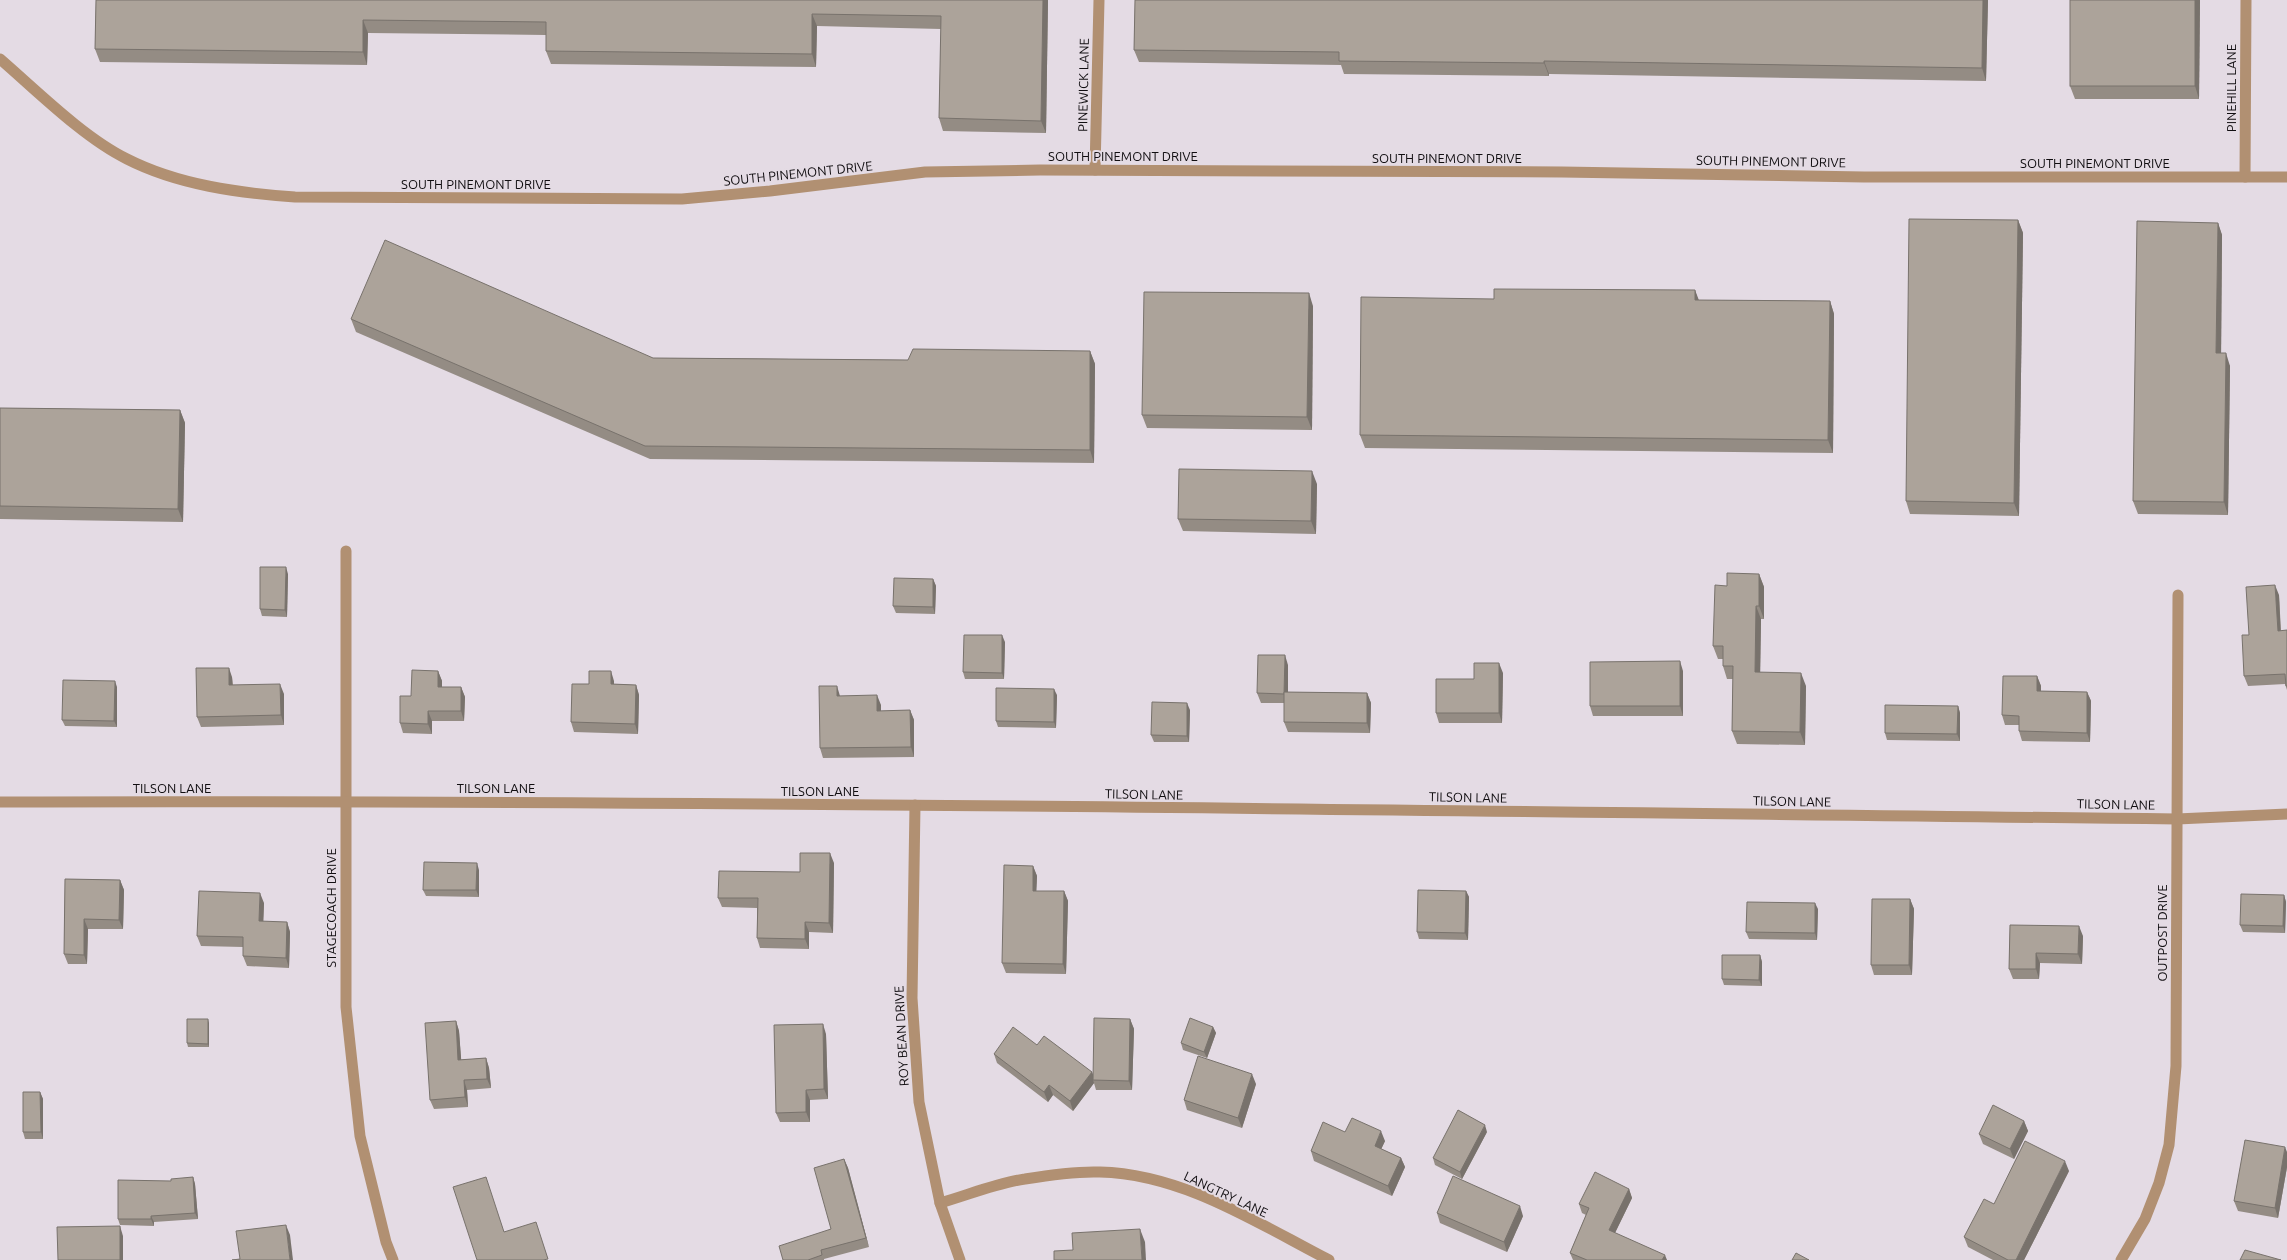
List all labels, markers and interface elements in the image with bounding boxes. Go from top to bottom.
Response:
street label: PINEWICK LANE [1075,38,1091,132]
street label: PINEHILL LANE [2224,44,2238,132]
street label: SOUTH PINEMONT DRIVE [1048,149,1198,163]
street label: SOUTH PINEMONT DRIVE [1372,151,1522,165]
street label: SOUTH PINEMONT DRIVE [1696,153,1846,169]
street label: SOUTH PINEMONT DRIVE [2020,156,2170,170]
street label: SOUTH PINEMONT DRIVE [723,158,873,188]
street label: SOUTH PINEMONT DRIVE [401,177,551,191]
street label: TILSON LANE [133,781,211,795]
street label: TILSON LANE [457,781,535,795]
street label: TILSON LANE [781,784,859,798]
street label: TILSON LANE [1105,786,1183,802]
street label: TILSON LANE [1429,789,1507,805]
street label: TILSON LANE [1753,793,1831,809]
street label: TILSON LANE [2077,796,2155,812]
street label: STAGECOACH DRIVE [324,848,338,968]
street label: OUTPOST DRIVE [2155,884,2169,982]
street label: ROY BEAN DRIVE [891,985,911,1087]
street label: LANGTRY LANE [1182,1168,1270,1220]

